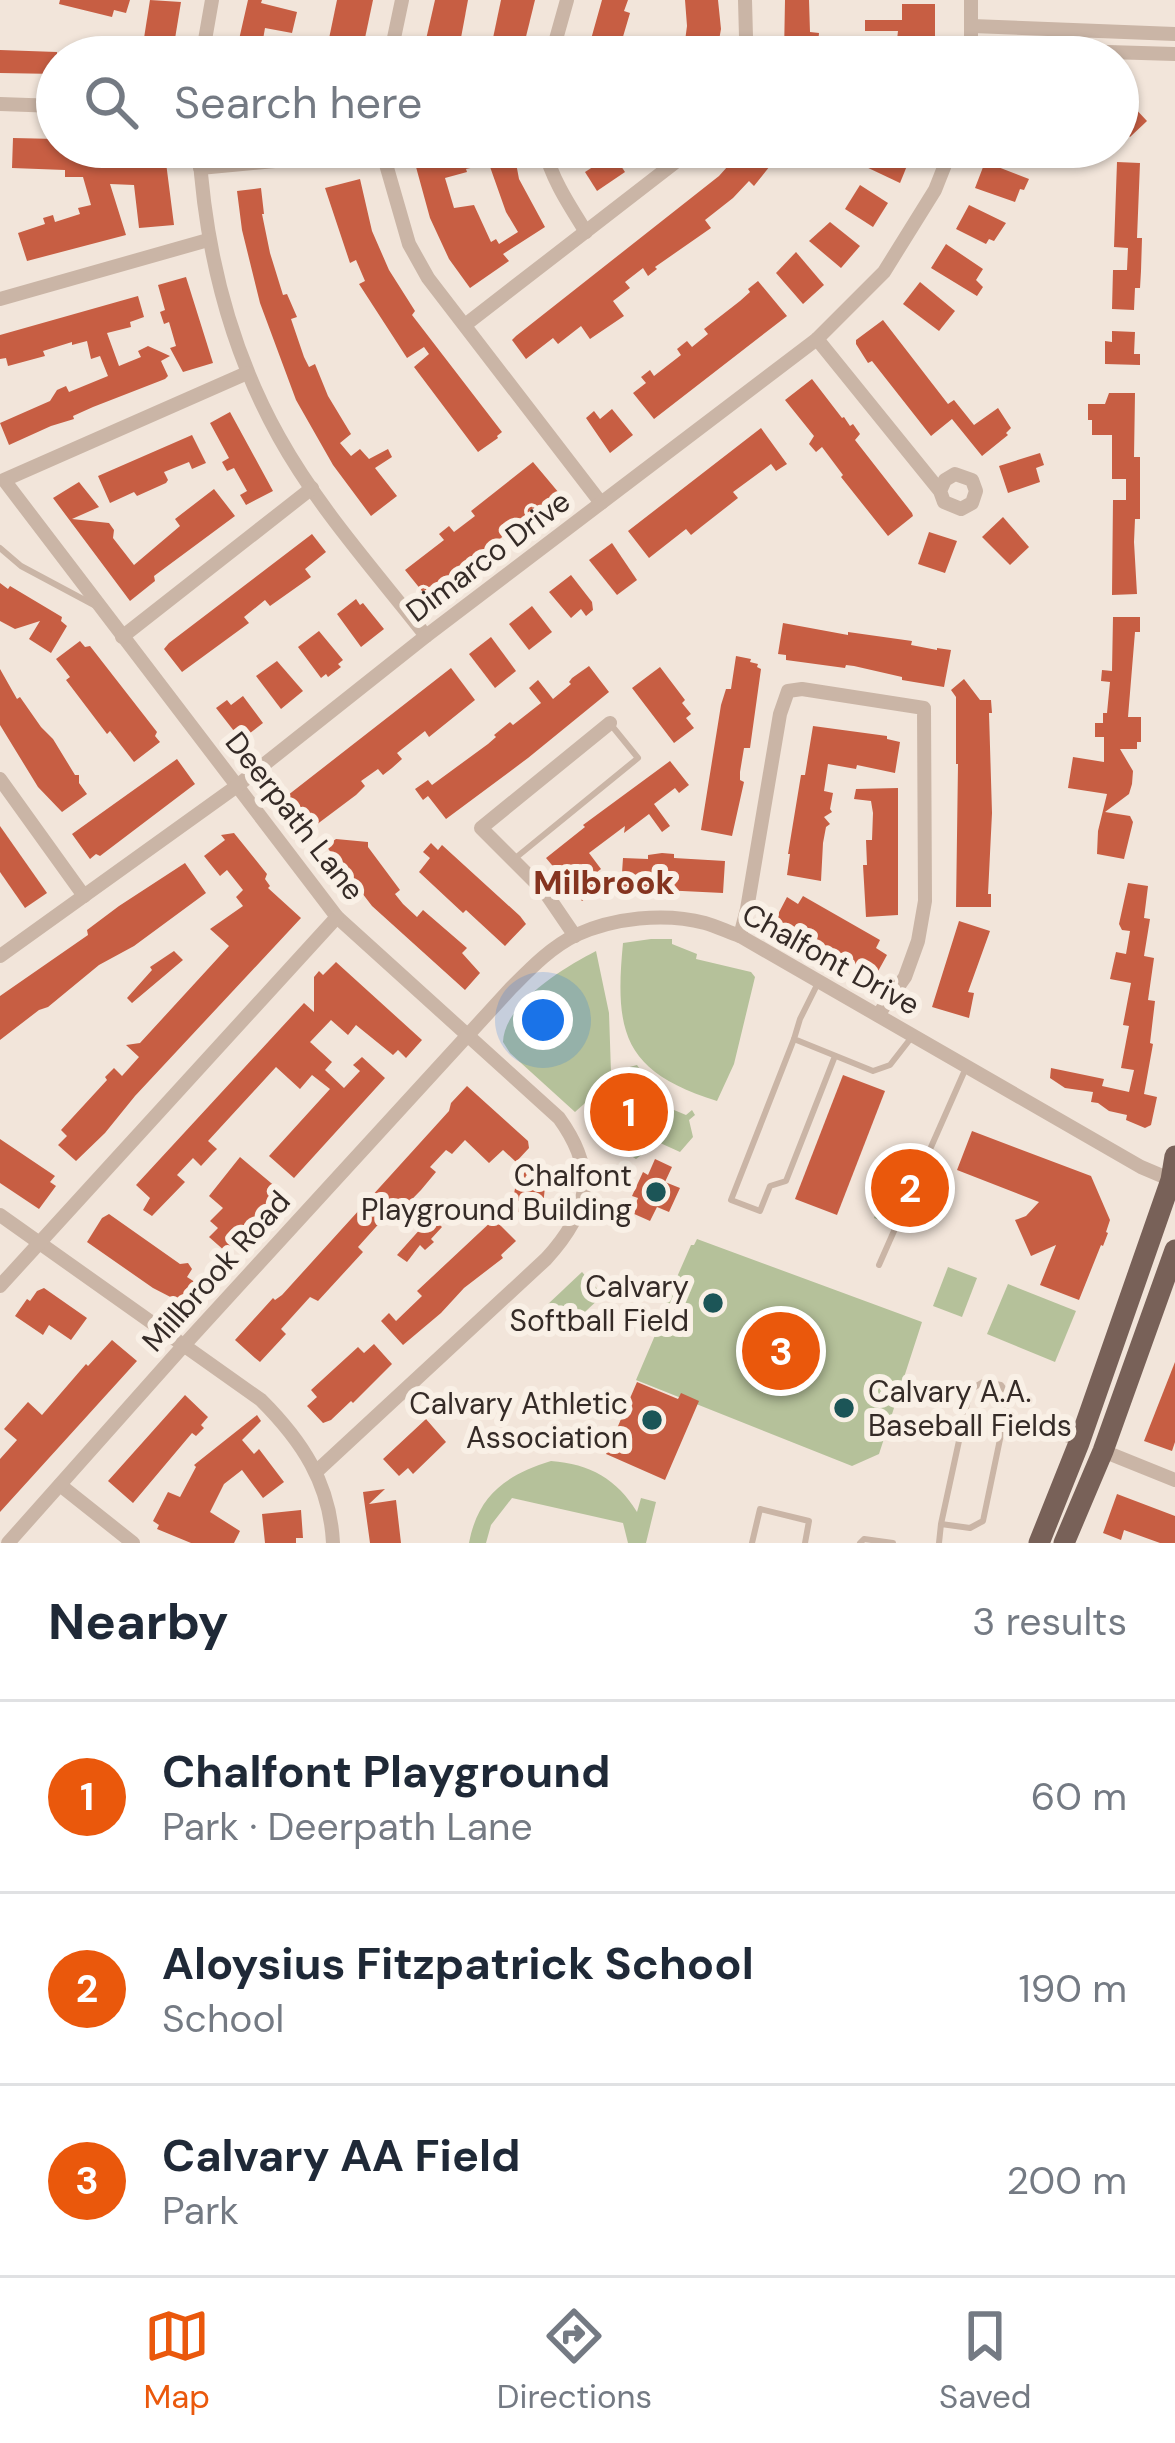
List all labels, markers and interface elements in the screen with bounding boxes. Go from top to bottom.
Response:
search box [36,36,1139,168]
icon: search [78,69,144,135]
text: Search here [174,73,422,132]
street label: Dimarco Drive [398,482,578,630]
street label: Deerpath Lane [217,724,373,908]
district label: Milbrook [533,861,675,904]
street label: Chalfont Drive [735,894,927,1024]
your location [513,990,573,1050]
pin: 1 [590,1067,668,1157]
pin: 2 [871,1143,949,1233]
place label: Chalfont Playground Building [361,1156,632,1229]
marker: Chalfont Playground Building [643,1179,669,1205]
street label: Millbrook Road [133,1182,299,1360]
place label: Calvary Softball Field [510,1267,689,1340]
marker: Calvary Softball Field [700,1290,726,1316]
pin: 3 [742,1306,820,1396]
place label: Calvary A.A. Baseball Fields [868,1372,1072,1445]
place label: Calvary Athletic Association [409,1384,628,1457]
marker: Calvary A.A. Baseball Fields [831,1395,857,1421]
marker: Calvary Athletic Association [639,1407,665,1433]
text: Nearby [48,1588,229,1655]
text: 3 results [972,1596,1127,1647]
text: Chalfont Playground [162,1742,611,1801]
text: 1 [80,1771,94,1822]
text: 60 m [1031,1771,1127,1822]
text: Park · Deerpath Lane [162,1801,533,1852]
text: Aloysius Fitzpatrick School [162,1934,754,1993]
text: 2 [76,1963,98,2014]
text: 190 m [1019,1963,1127,2014]
text: School [162,1993,284,2044]
text: Calvary AA Field [162,2126,521,2185]
text: 3 [75,2155,99,2206]
text: 200 m [1006,2155,1127,2206]
text: Park [162,2185,239,2236]
tab: Map [143,2303,210,2418]
tab: Directions [497,2303,652,2418]
tab: Saved [939,2303,1032,2418]

